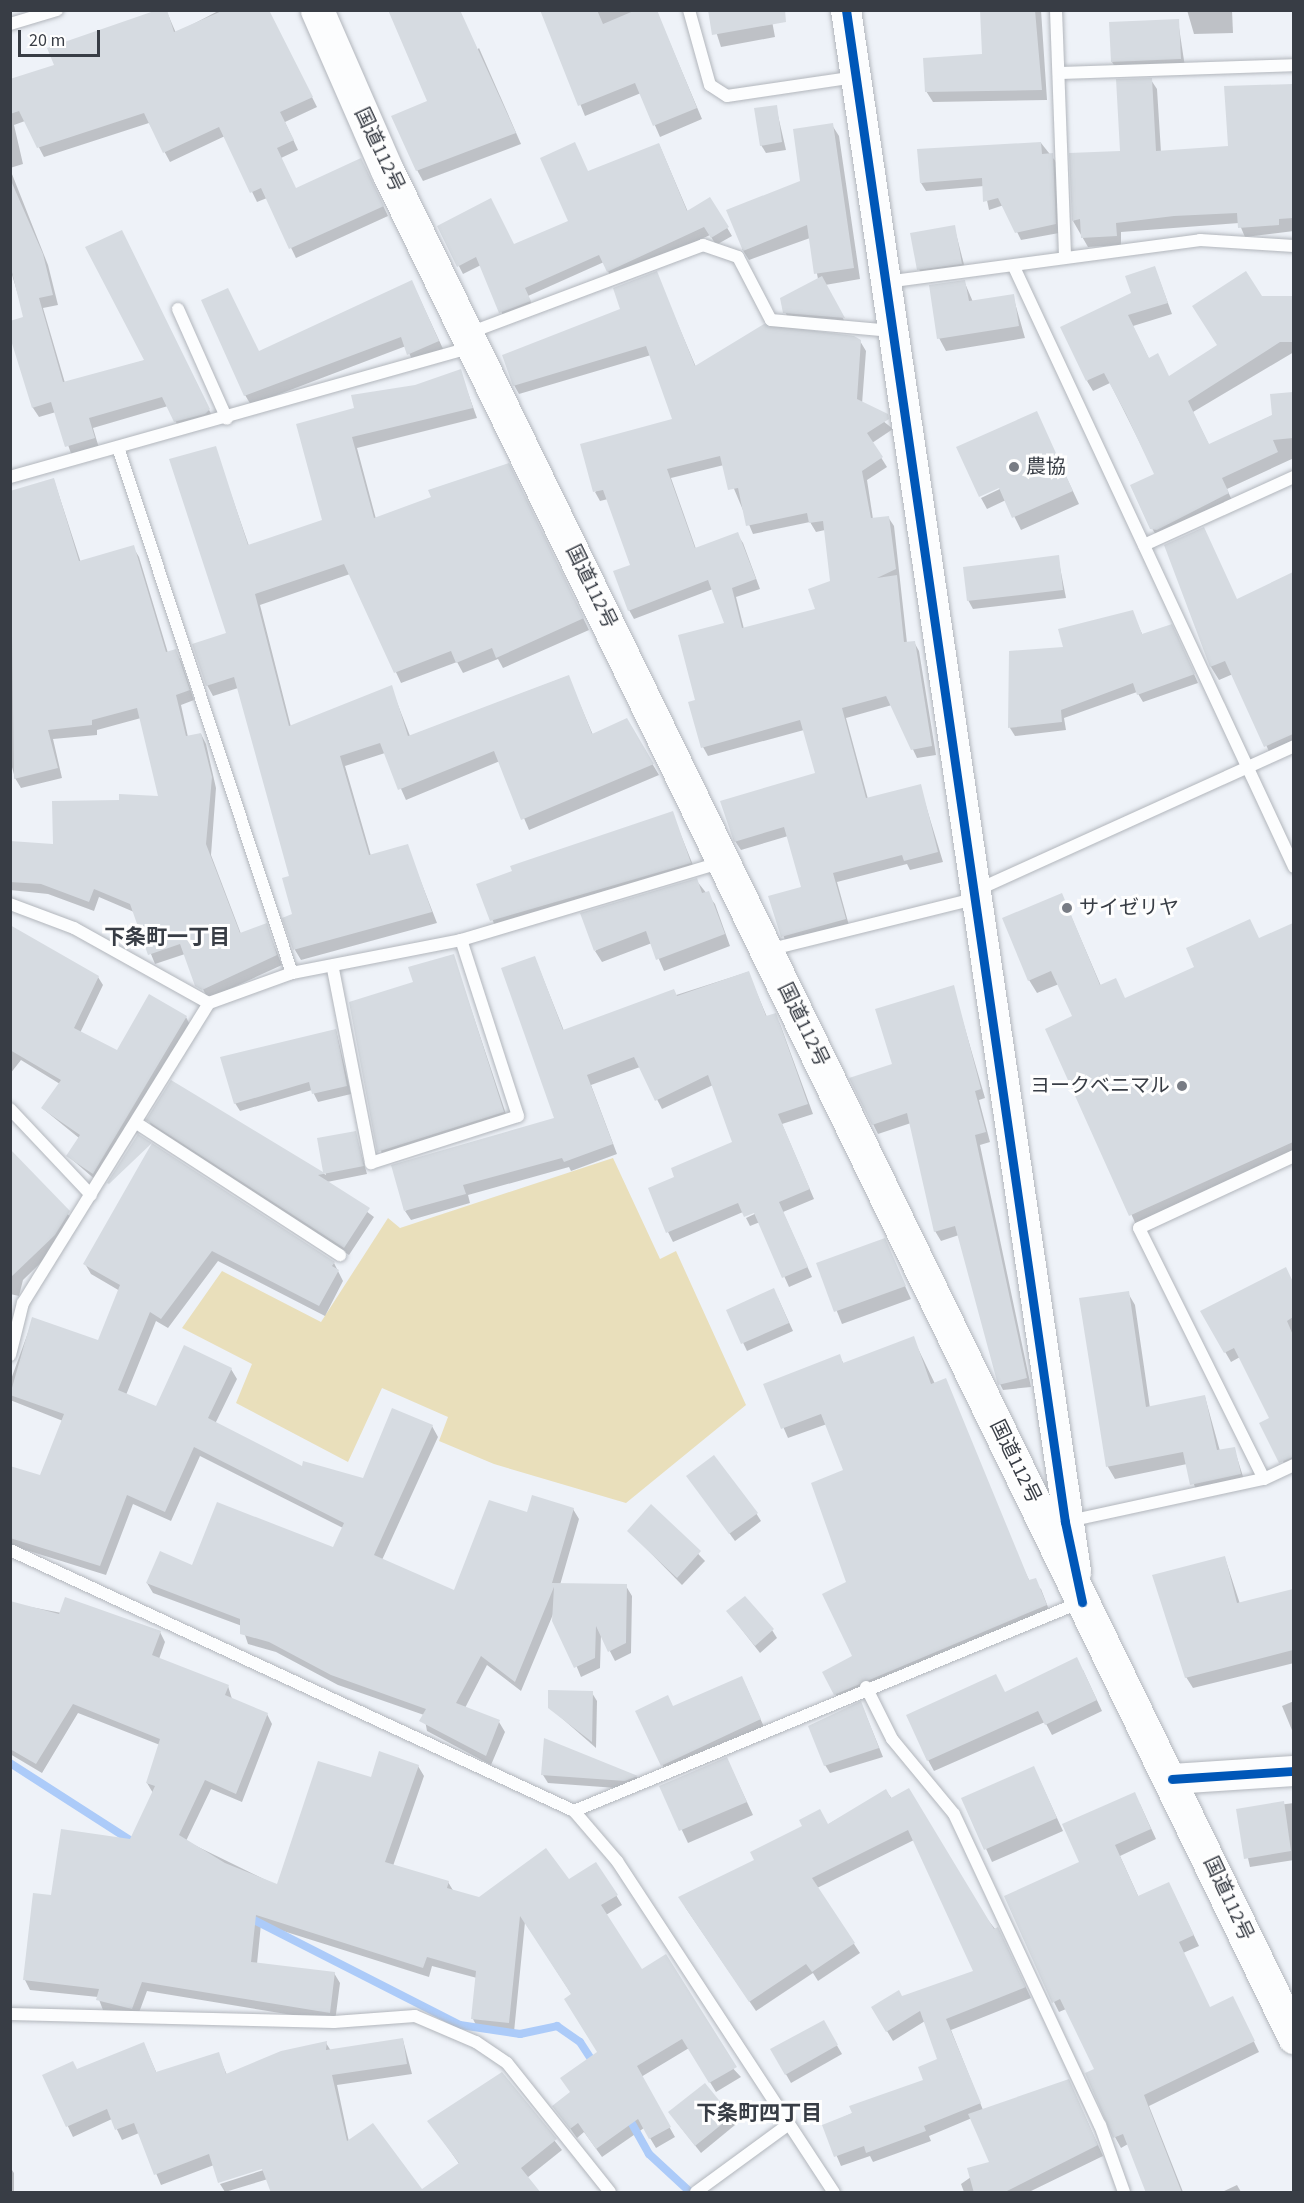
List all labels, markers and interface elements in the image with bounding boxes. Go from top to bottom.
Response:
scale bar [21,18,104,56]
text: 20 m [29,28,65,53]
street label: 国道112号 [349,104,409,196]
place label: 農協 [1026,455,1066,479]
marker: 農協 [1007,460,1021,474]
street label: 国道112号 [561,541,621,633]
place label: サイゼリヤ [1079,896,1179,920]
marker: サイゼリヤ [1060,901,1074,915]
district label: 下条町一丁目 [104,924,230,950]
street label: 国道112号 [773,979,833,1071]
place label: ヨークベニマル [1030,1074,1170,1098]
marker: ヨークベニマル [1175,1079,1189,1093]
street label: 国道112号 [985,1416,1045,1508]
street label: 国道112号 [1198,1853,1258,1945]
district label: 下条町四丁目 [696,2100,822,2126]

